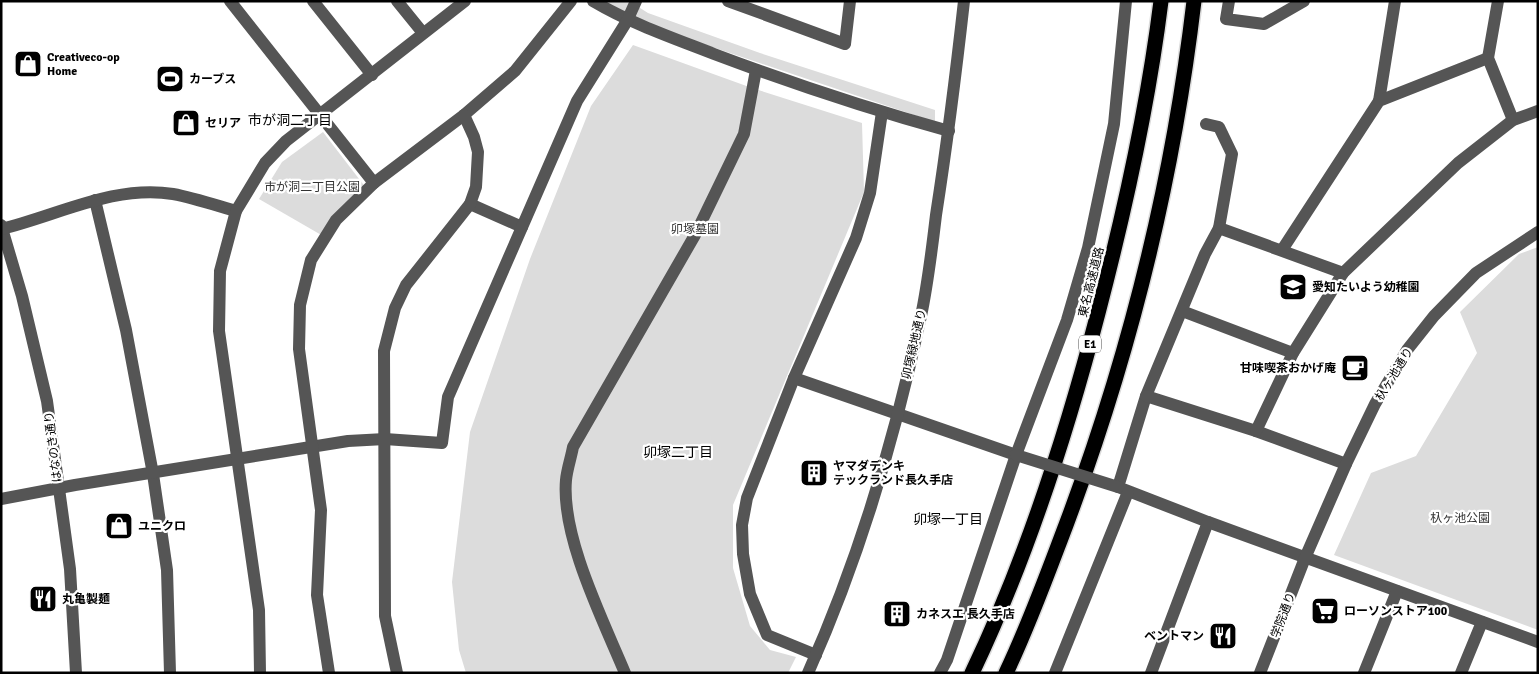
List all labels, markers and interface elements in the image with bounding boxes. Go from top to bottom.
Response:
shop icon: Creativeco-op Home [13,49,43,79]
place label: Creativeco-op Home [47,50,120,79]
sports icon: カーブス [155,64,185,94]
place label: カーブス [189,72,236,87]
shop icon: セリア [171,108,201,138]
district label: 市が洞二丁目 [248,112,332,129]
place label: セリア [205,116,241,131]
park label: 市が洞二丁目公園 [264,180,360,195]
park label: 卯塚墓園 [671,222,719,237]
street label: 東名高速道路 [1075,245,1107,319]
school or university icon: 愛知たいよう幼稚園 [1278,272,1308,302]
place label: 愛知たいよう幼稚園 [1312,280,1420,295]
street label: 卯塚緑地通り [899,307,930,381]
road number: E1 [1079,336,1101,352]
street label: 杁ヶ池通り [1372,345,1417,404]
cafe icon: 甘味喫茶おかげ庵 [1340,353,1370,383]
place label: 甘味喫茶おかげ庵 [1240,361,1336,376]
street label: はなのき通り [42,410,65,483]
district label: 卯塚二丁目 [643,444,713,461]
building icon: ヤマダデンキ テックランド長久手店 [799,458,829,488]
place label: ヤマダデンキ テックランド長久手店 [833,459,953,488]
shop icon: ユニクロ [104,511,134,541]
district label: 卯塚一丁目 [913,511,983,528]
park label: 杁ヶ池公園 [1430,511,1490,526]
place label: ユニクロ [138,519,186,534]
restaurant icon: 丸亀製麺 [28,584,58,614]
street label: 学院通り [1268,590,1299,640]
place label: 丸亀製麺 [62,592,110,607]
supermarket icon: ローソンストア100 [1310,596,1340,626]
building icon: カネスエ 長久手店 [882,599,912,629]
place label: ローソンストア100 [1344,604,1448,619]
place label: カネスエ 長久手店 [916,607,1015,622]
restaurant icon: ベントマン [1208,621,1238,651]
place label: ベントマン [1144,629,1204,644]

